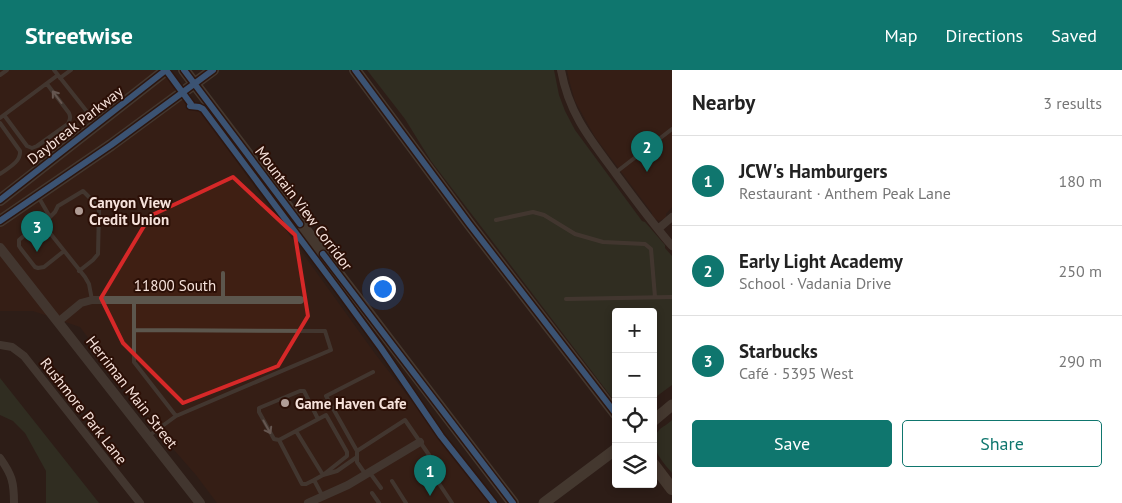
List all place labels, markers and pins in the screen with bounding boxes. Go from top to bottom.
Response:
pin: 2 [631,131,663,172]
place label: Canyon View Credit Union [89,193,171,229]
marker: Canyon View Credit Union [73,205,85,217]
pin: 3 [21,211,53,252]
place label: Game Haven Cafe [295,394,407,413]
marker: Game Haven Cafe [279,397,291,409]
pin: 1 [414,455,446,496]

